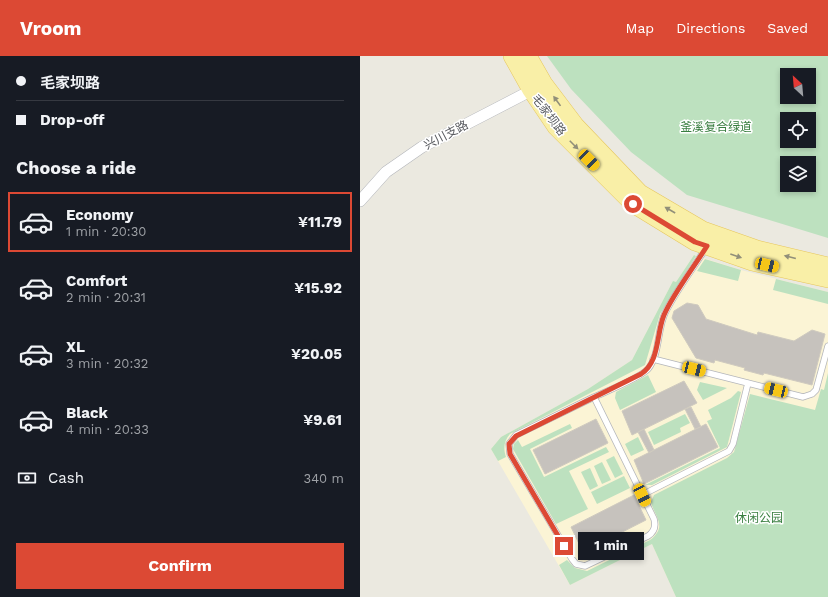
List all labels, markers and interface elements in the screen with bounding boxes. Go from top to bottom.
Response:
text: Vroom [20,17,81,40]
text: Map [626,20,654,36]
text: Directions [676,20,745,36]
text: Saved [767,20,808,36]
north arrow [780,68,816,104]
map controls [780,68,816,192]
text: 毛家坝路 [40,74,100,92]
street label: 毛家坝路 [529,92,569,138]
one-way arrow [553,96,561,107]
text: Drop-off [40,111,105,129]
button: locate [780,112,816,148]
street label: 兴川支路 [422,118,470,152]
park label: 釜溪复合绿道 [680,120,752,134]
one-way arrow [569,140,579,150]
car [576,147,602,173]
button: layers [780,156,816,192]
text: Choose a ride [16,157,136,178]
route start [624,195,642,213]
icon: car [18,204,54,240]
text: Economy [66,206,133,224]
one-way arrow [664,207,676,214]
text: ¥11.79 [298,213,342,231]
text: 1 min · 20:30 [66,224,146,239]
one-way arrow [731,254,743,260]
one-way arrow [784,254,796,260]
car [754,256,780,274]
icon: car [18,270,54,306]
text: Comfort [66,272,127,290]
text: ¥15.92 [294,279,342,297]
text: 2 min · 20:31 [66,290,146,305]
icon: car [18,336,54,372]
text: XL [66,338,85,356]
text: ¥20.05 [291,345,342,363]
text: 3 min · 20:32 [66,356,148,371]
car [681,360,707,378]
car [763,381,789,399]
icon: car [18,402,54,438]
text: Black [66,404,108,422]
text: ¥9.61 [303,411,342,429]
text: 4 min · 20:33 [66,422,149,437]
icon: cash [16,467,38,489]
text: Cash [48,469,84,487]
text: 340 m [304,471,344,486]
car [631,482,653,508]
park label: 休闲公园 [735,511,783,525]
callout: 1 min [578,532,644,560]
route end [555,537,573,555]
text: 1 min [594,538,628,553]
button: Confirm [16,543,344,589]

